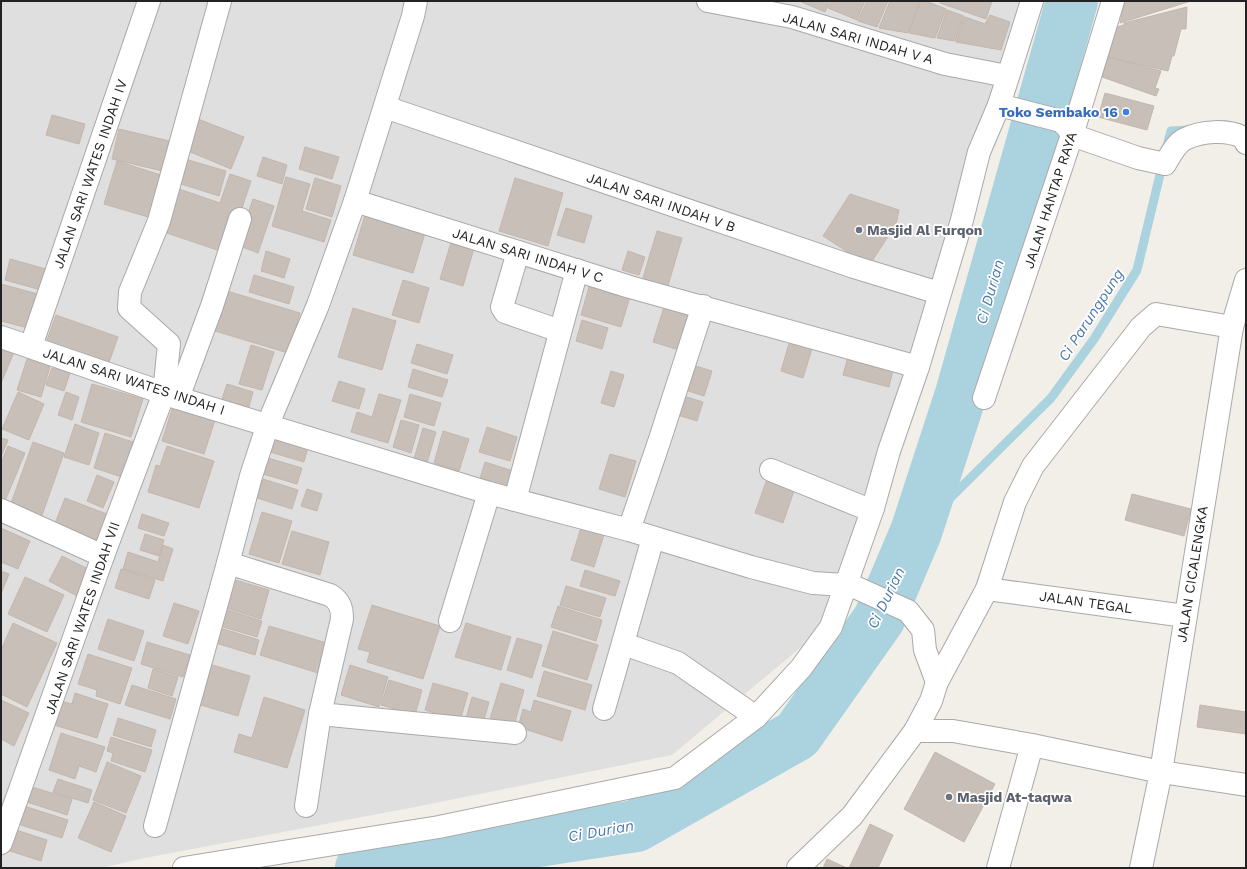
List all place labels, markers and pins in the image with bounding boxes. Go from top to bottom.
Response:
place label: Toko Sembako 16 [999,104,1118,120]
marker: Toko Sembako 16 [1121,107,1131,117]
place label: Masjid Al Furqon [867,222,983,238]
marker: Masjid Al Furqon [854,225,864,235]
place label: Masjid At-taqwa [957,789,1073,805]
marker: Masjid At-taqwa [944,792,954,802]

